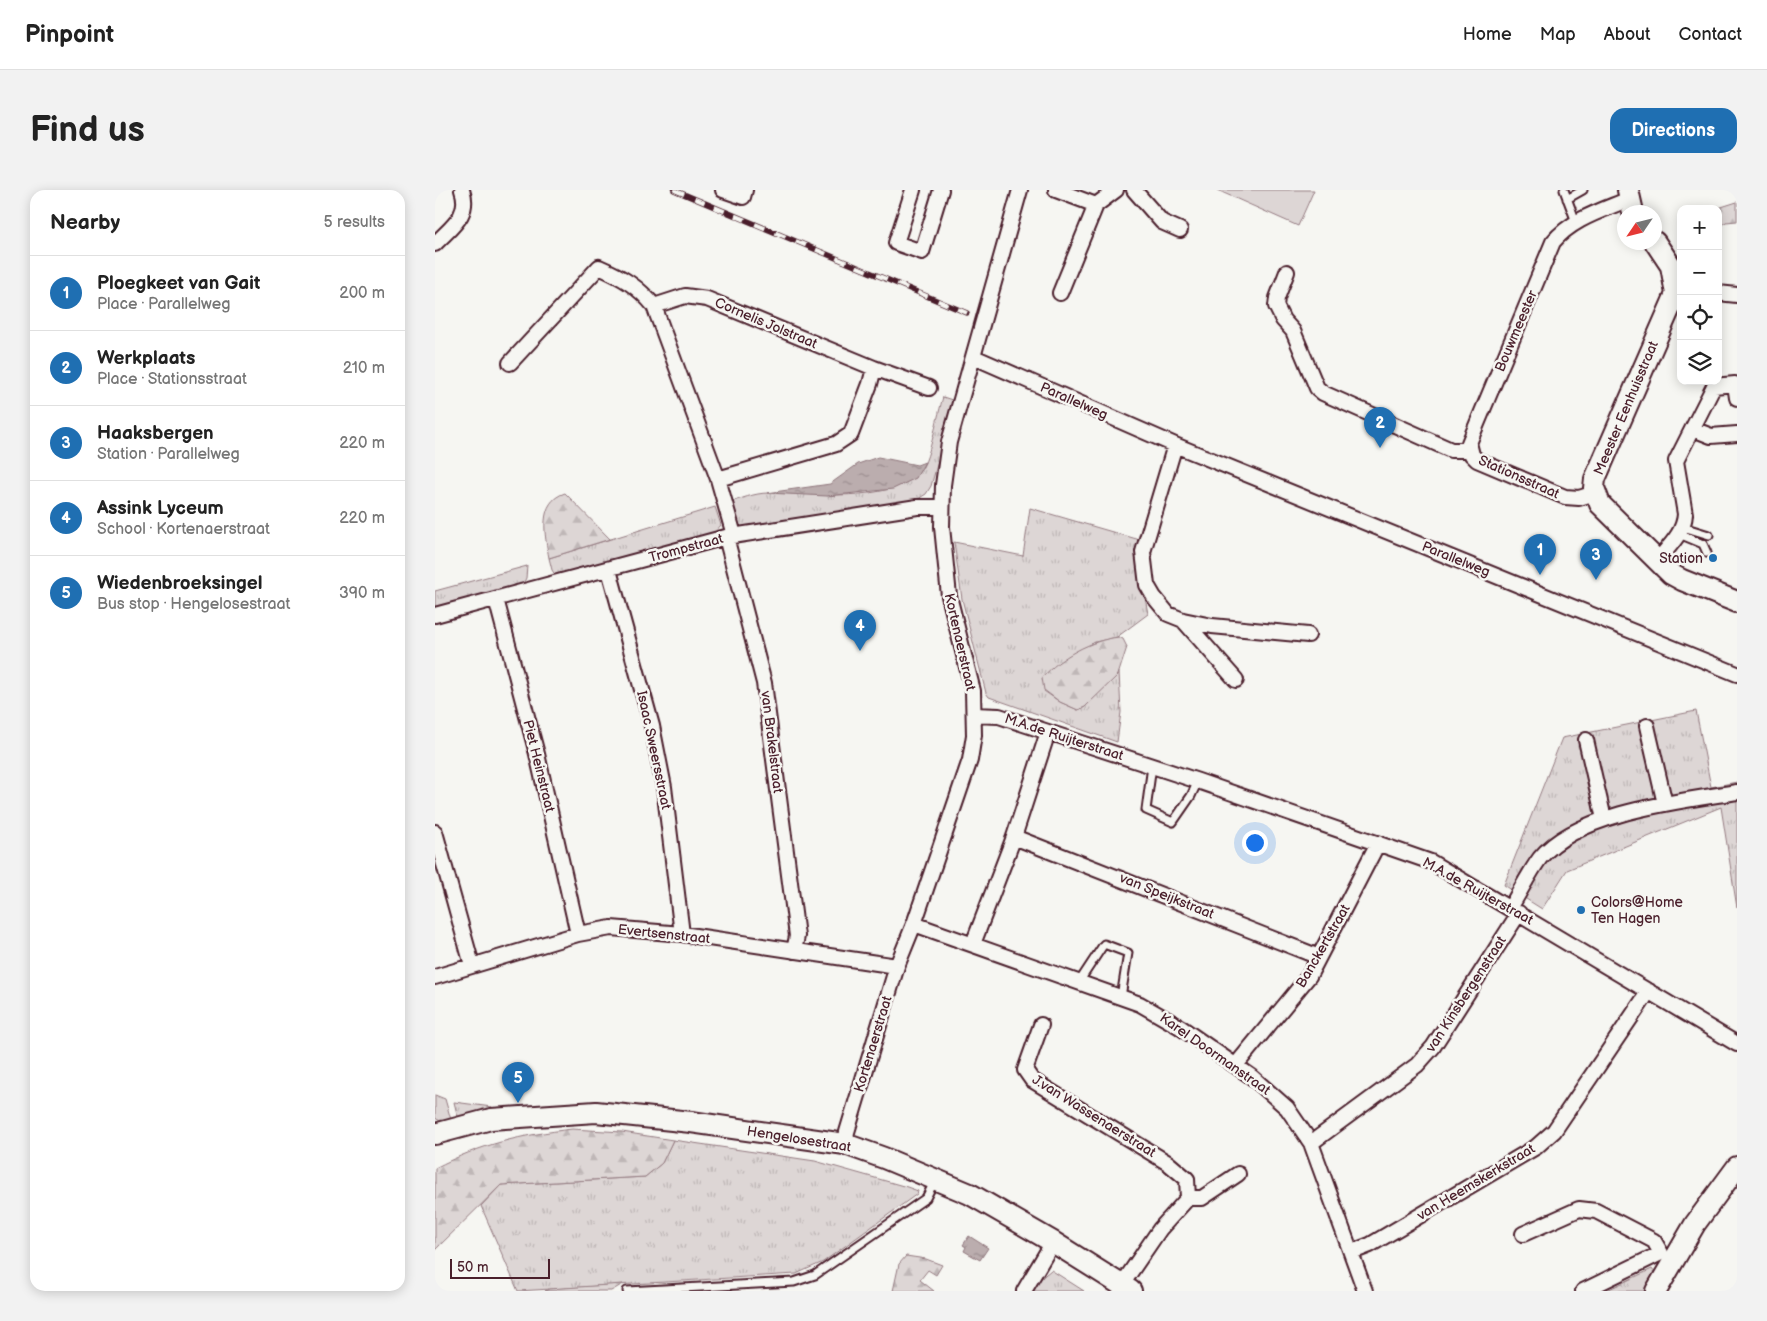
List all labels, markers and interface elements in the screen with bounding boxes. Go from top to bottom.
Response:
text: Pinpoint [25,20,114,49]
text: Home [1463,24,1512,45]
text: Map [1540,24,1576,45]
text: About [1604,24,1651,45]
text: Contact [1679,24,1742,45]
button: Directions [1610,108,1737,153]
text: Find us [30,109,145,152]
north arrow [1617,205,1662,250]
map controls [1677,205,1722,385]
button: + [1677,205,1722,250]
text: Nearby [50,210,120,235]
text: 5 results [323,213,385,232]
button: − [1677,250,1722,295]
text: Ploegkeet van Gait [97,272,260,295]
text: 1 [63,284,69,303]
text: 200 m [339,284,385,303]
street label: Bouwmeester [1491,287,1541,374]
street label: Cornelis Jolstraat [712,294,820,353]
text: Place · Parallelweg [97,295,230,314]
button: locate [1677,295,1722,340]
street label: Meester Eenhuisstraat [1590,338,1662,478]
button: layers [1677,340,1722,385]
text: Werkplaats [97,347,195,370]
text: 2 [61,359,71,378]
text: 210 m [343,359,385,378]
text: Place · Stationsstraat [97,370,247,389]
street label: Parallelweg [1038,379,1110,423]
pin: 2 [1364,407,1396,448]
text: Haaksbergen [97,422,214,445]
text: 3 [61,434,71,453]
text: 220 m [339,434,385,453]
text: Station · Parallelweg [97,445,240,464]
street label: Stationsstraat [1476,452,1563,503]
text: Assink Lyceum [97,497,224,520]
text: 4 [61,509,71,528]
text: 220 m [339,509,385,528]
text: School · Kortenaerstraat [97,520,270,539]
street label: Trompstraat [647,530,726,566]
pin: 1 [1524,534,1556,575]
street label: Parallelweg [1419,538,1493,580]
pin: 3 [1580,539,1612,580]
place label: Station [1659,550,1703,567]
marker: Station [1707,552,1719,564]
text: Wiedenbroeksingel [97,572,263,595]
text: 5 [61,584,71,603]
text: 390 m [339,584,385,603]
street label: Kortenaerstraat [941,592,980,693]
text: Bus stop · Hengelosestraat [97,595,291,614]
pin: 4 [844,610,876,651]
street label: Isaac Sweersstraat [633,689,675,811]
street label: van Brakelstraat [757,689,787,795]
street label: M.A.de Ruijterstraat [1002,710,1126,764]
street label: Piet Heinstraat [519,718,559,814]
your location [1242,830,1268,856]
street label: M.A.de Ruijterstraat [1420,854,1537,929]
street label: van Speijkstraat [1116,869,1217,923]
place label: Colors@Home Ten Hagen [1591,894,1683,927]
street label: Banckertstraat [1292,901,1354,991]
marker: Colors@Home Ten Hagen [1575,904,1587,916]
street label: Evertsenstraat [617,921,712,947]
street label: van Kinsbergenstraat [1422,932,1510,1056]
street label: Kortenaerstraat [850,993,896,1094]
street label: Karel Doormanstraat [1156,1009,1274,1099]
pin: 5 [502,1062,534,1103]
street label: J.van Wassenaerstraat [1029,1071,1160,1161]
street label: Hengelosestraat [746,1122,853,1156]
street label: van Heemskerkstraat [1413,1140,1539,1224]
scale bar [450,1256,550,1279]
text: 50 m [457,1259,489,1276]

